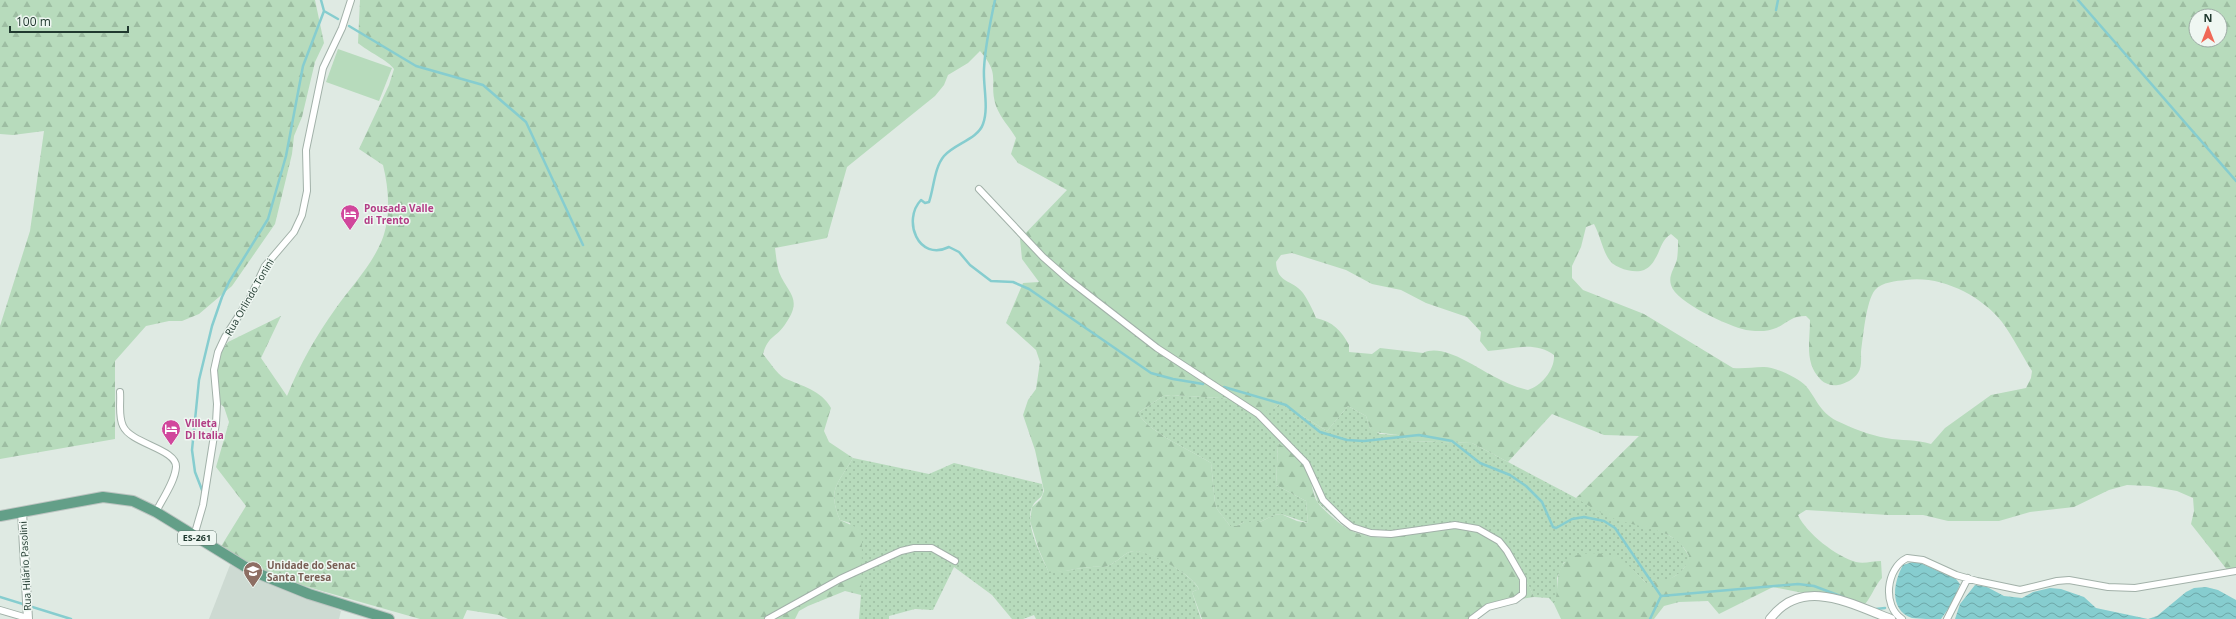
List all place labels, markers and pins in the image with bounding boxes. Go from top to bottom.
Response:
place label: Pousada Valle di Trento [364,201,434,227]
hotel icon: Pousada Valle di Trento [339,203,361,231]
place label: Villeta Di Italia [185,416,224,442]
hotel icon: Villeta Di Italia [160,418,182,446]
place label: Unidade do Senac Santa Teresa [267,558,356,584]
school or university icon: Unidade do Senac Santa Teresa [242,560,264,588]

